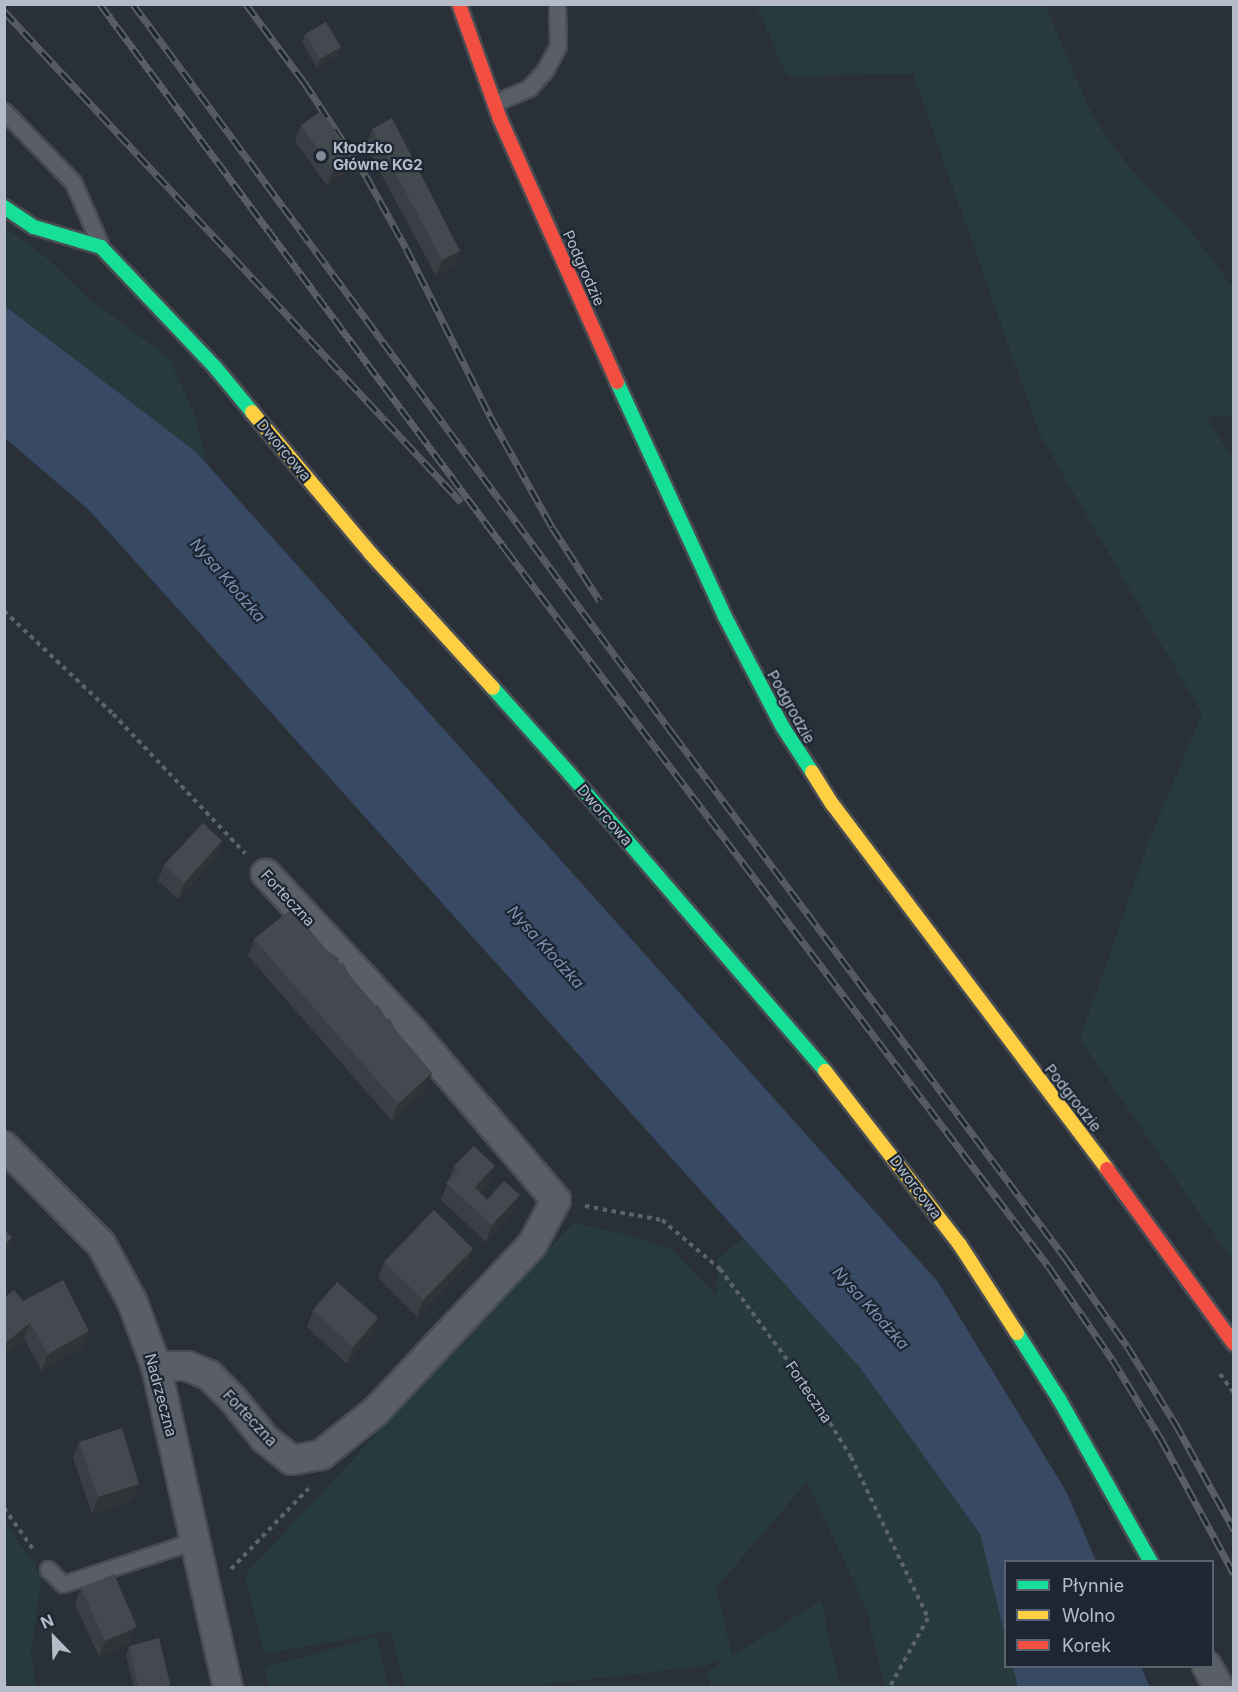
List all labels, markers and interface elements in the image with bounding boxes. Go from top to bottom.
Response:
place label: Kłodzko Główne KG2 [333,138,423,173]
marker: Kłodzko Główne KG2 [314,149,328,163]
street label: Podgrodzie [559,227,609,309]
street label: Dworcowa [253,415,315,485]
water label: Nysa Kłodzka [186,534,270,626]
street label: Podgrodzie [763,667,819,747]
street label: Dworcowa [574,781,636,849]
street label: Forteczna [257,866,319,930]
water label: Nysa Kłodzka [504,902,588,992]
street label: Podgrodzie [1041,1060,1105,1136]
street label: Dworcowa [886,1152,946,1222]
water label: Nysa Kłodzka [829,1263,913,1353]
street label: Nadrzeczna [141,1351,181,1439]
street label: Forteczna [782,1358,836,1426]
street label: Forteczna [219,1386,281,1450]
legend [1004,1560,1214,1668]
text: Płynnie [1062,1575,1124,1596]
text: Wolno [1062,1605,1115,1626]
north arrow [24,1608,84,1668]
text: N [37,1610,56,1633]
text: Korek [1062,1635,1111,1656]

